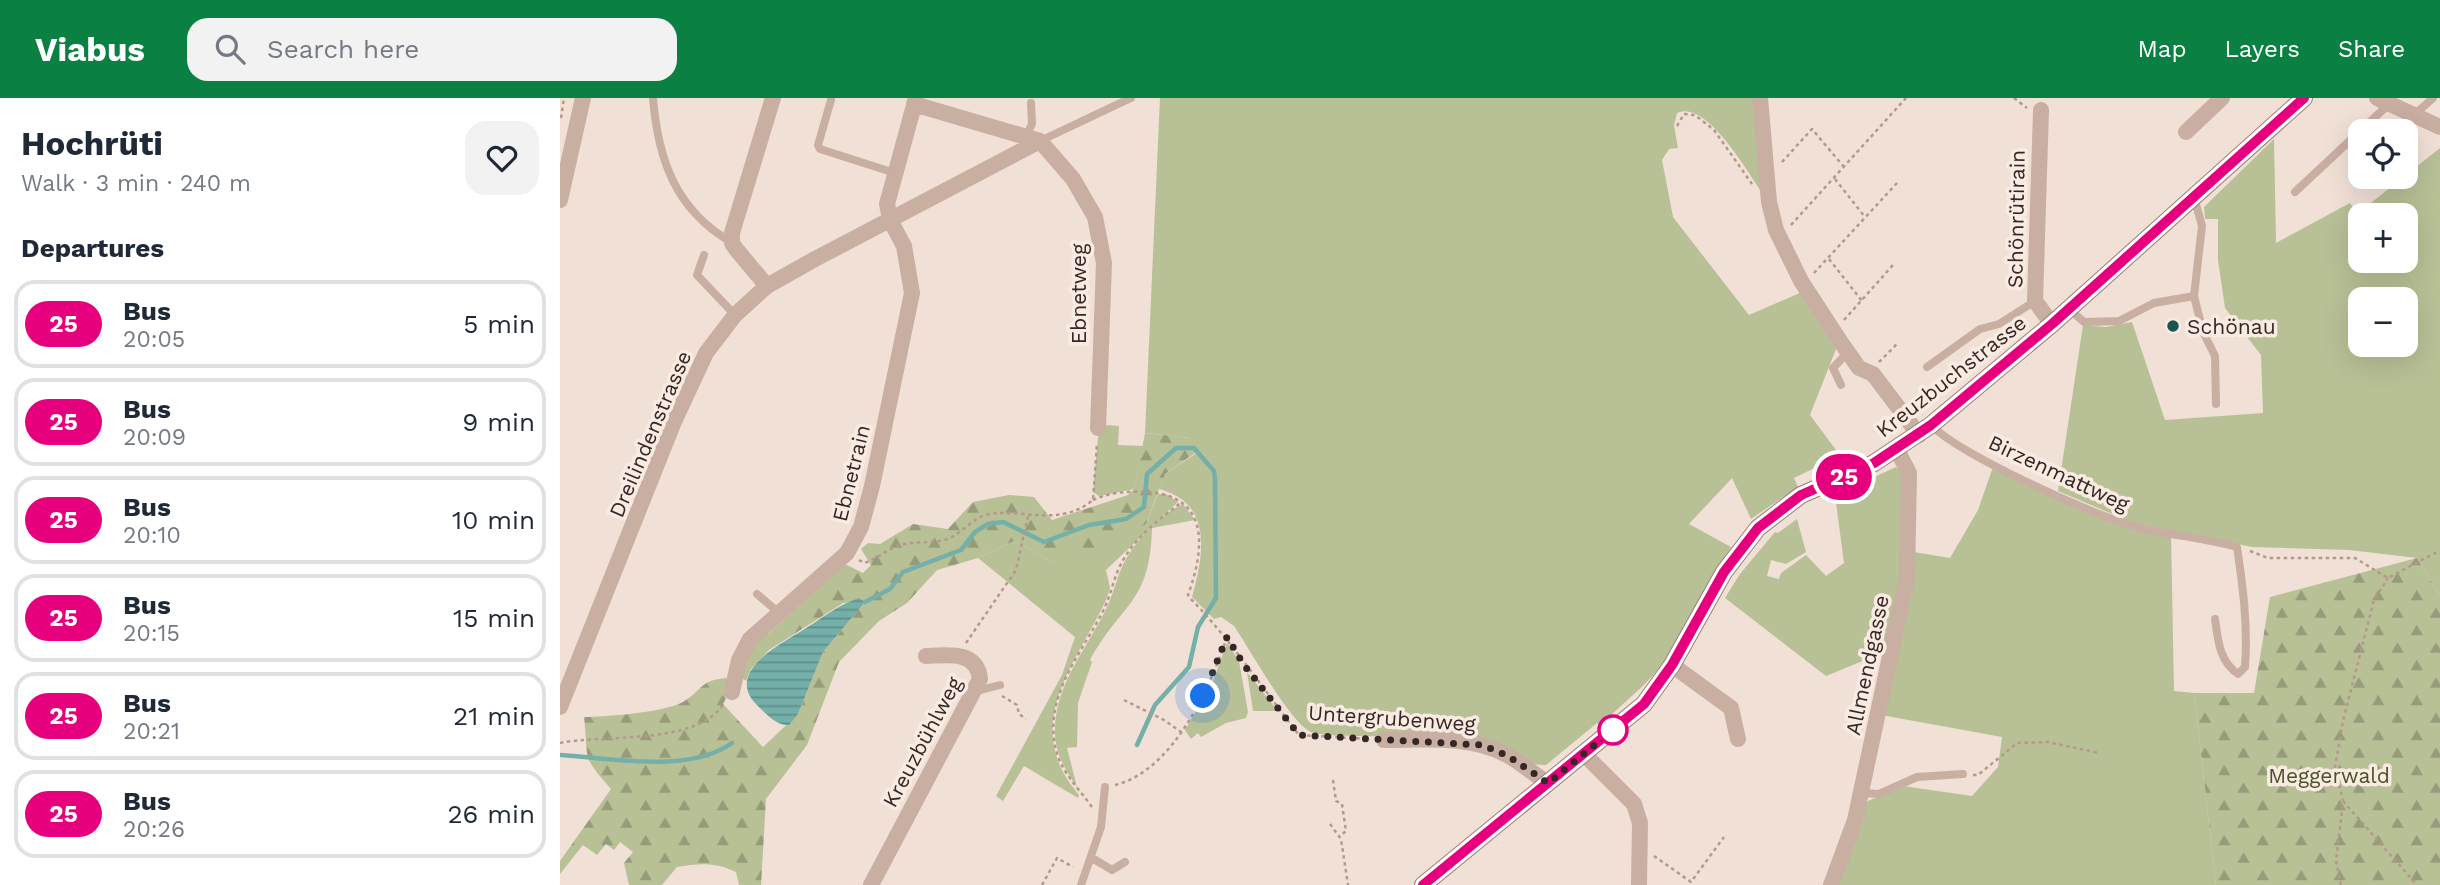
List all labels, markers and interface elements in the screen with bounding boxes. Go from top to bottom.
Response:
search box [187,18,677,81]
text: Viabus [35,30,145,69]
icon: search [211,30,249,68]
text: Search here [267,34,419,64]
text: Map [2138,35,2186,63]
text: Layers [2224,35,2300,63]
text: Share [2338,35,2405,63]
map controls [2348,119,2418,357]
button: locate [2348,119,2418,189]
button: heart [465,121,539,195]
text: Hochrüti [21,124,163,163]
street label: Schönrütirain [2002,150,2030,288]
text: Walk · 3 min · 240 m [21,170,251,197]
button: + [2348,203,2418,273]
text: Departures [21,233,164,263]
street label: Ebnetweg [1066,243,1091,344]
button: − [2348,287,2418,357]
text: Bus [123,296,171,326]
text: 5 min [463,309,535,339]
text: 25 [49,310,78,338]
street label: Kreuzbuchstrasse [1871,310,2031,442]
place label: Schönau [2187,314,2276,339]
marker: Schönau [2165,318,2181,334]
text: 20:05 [123,326,185,353]
street label: Dreilindenstrasse [604,347,696,521]
text: Bus [123,394,171,424]
text: 9 min [462,407,535,437]
text: 25 [49,408,78,436]
street label: Ebnetrain [827,422,875,524]
text: 20:09 [123,424,186,451]
street label: Birzenmattweg [1985,429,2134,517]
line badge: 25 [1812,454,1876,500]
text: 25 [1830,463,1858,491]
text: Bus [123,492,171,522]
text: 10 min [452,505,535,535]
text: 25 [49,506,78,534]
text: 20:10 [123,522,181,549]
text: Bus [123,590,171,620]
street label: Allmendgasse [1840,593,1894,737]
text: 15 min [453,603,535,633]
text: 25 [49,604,78,632]
text: 20:15 [123,620,180,647]
street label: Kreuzbühlweg [877,672,967,811]
your location [1185,678,1220,713]
text: Bus [123,688,171,718]
street label: Untergrubenweg [1307,700,1477,736]
text: 21 min [453,701,535,731]
text: 25 [49,702,78,730]
unlabelled marker [1598,715,1628,745]
text: 20:21 [123,718,180,745]
park label: Meggerwald [2268,763,2390,788]
text: Bus [123,786,171,816]
text: 26 min [447,799,535,829]
text: 25 [49,800,78,828]
text: 20:26 [123,816,185,843]

